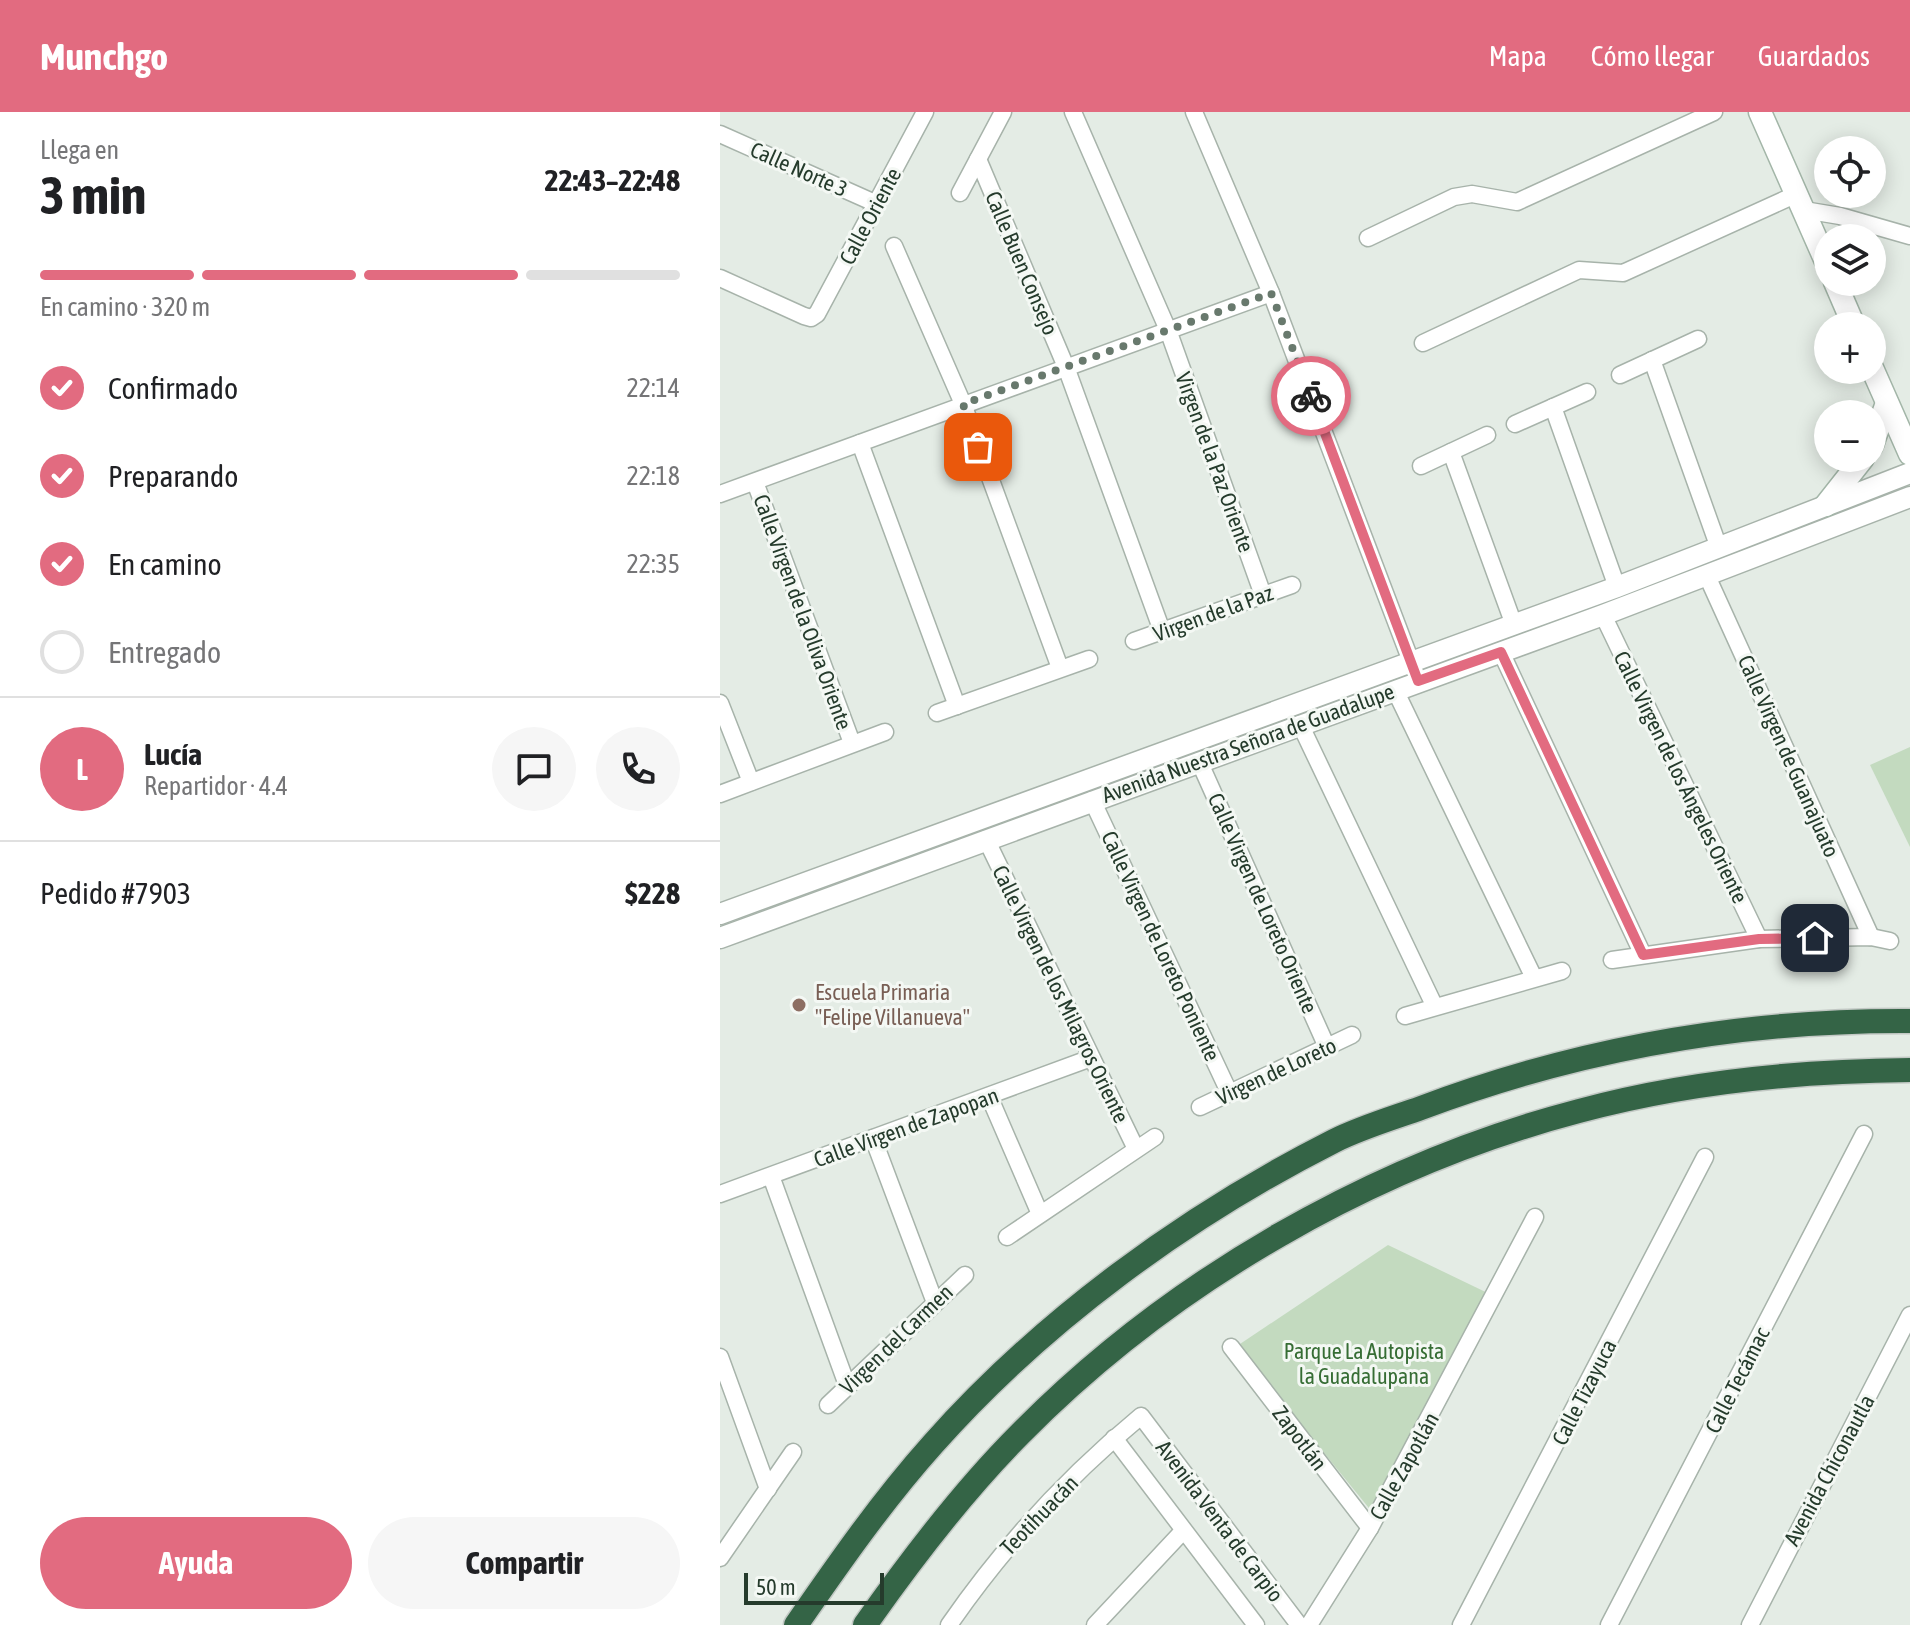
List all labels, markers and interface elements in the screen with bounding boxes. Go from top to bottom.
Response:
text: Munchgo [40,35,168,78]
text: Mapa [1489,40,1547,72]
text: Cómo llegar [1591,40,1714,72]
text: Guardados [1758,40,1870,72]
text: Llega en [40,135,119,165]
street label: Calle Norte 3 [746,136,852,202]
map controls [1814,136,1886,472]
button: locate [1814,136,1886,208]
text: 22:43–22:48 [545,163,680,197]
street label: Calle Oriente [834,163,906,269]
text: 3 min [40,165,146,225]
street label: Calle Buen Consejo [980,187,1064,339]
button: layers [1814,224,1886,296]
text: En camino · 320 m [40,292,210,322]
button: + [1814,312,1886,384]
courier [1271,356,1351,436]
icon: check [40,366,84,410]
street label: Virgen de la Paz Oriente [1170,369,1260,556]
text: Confirmado [108,371,238,405]
text: 22:14 [626,373,680,403]
icon: bike [1289,374,1333,418]
button: − [1814,400,1886,472]
pin [944,413,1012,481]
icon: bag [956,425,1000,469]
icon: check [40,454,84,498]
text: Preparando [108,459,238,493]
text: 22:18 [626,461,680,491]
street label: Calle Virgen de la Oliva Oriente [748,491,858,733]
icon: check [40,542,84,586]
text: En camino [108,547,222,581]
text: 22:35 [626,549,680,579]
street label: Virgen de la Paz [1150,579,1276,647]
text: Entregado [108,635,221,669]
street label: Calle Virgen de los Ángeles Oriente [1609,647,1753,907]
street label: Calle Virgen de Guanajuato [1733,651,1845,861]
street label: Avenida Nuestra Señora de Guadalupe [1098,678,1398,808]
button: chat [492,727,576,811]
button: phone [596,727,680,811]
text: Lucía [144,737,202,771]
text: L [76,752,88,786]
text: Repartidor · 4.4 [144,771,288,801]
street label: Calle Virgen de Loreto Oriente [1203,789,1323,1017]
street label: Calle Virgen de Loreto Poniente [1096,827,1226,1065]
street label: Calle Virgen de los Milagros Oriente [987,861,1135,1127]
text: Pedido #7903 [40,876,191,910]
text: $228 [625,876,680,910]
pin [1781,904,1849,972]
icon: home [1793,916,1837,960]
place label: Escuela Primaria "Felipe Villanueva" [815,979,970,1030]
marker: Escuela Primaria "Felipe Villanueva" [790,996,808,1014]
street label: Virgen de Loreto [1212,1032,1340,1110]
street label: Calle Virgen de Zapopan [810,1082,1002,1172]
street label: Virgen del Carmen [834,1279,958,1399]
street label: Calle Tecámac [1699,1322,1775,1437]
street label: Calle Tizayuca [1546,1335,1622,1449]
park label: Parque La Autopista la Guadalupana [1284,1338,1444,1389]
street label: Avenida Chiconautla [1778,1390,1880,1550]
street label: Zapotlán [1267,1401,1333,1475]
street label: Calle Zapotlán [1364,1408,1444,1524]
street label: Avenida Venta de Carpio [1151,1435,1289,1607]
street label: Teotihuacán [995,1470,1083,1560]
button: Ayuda [40,1517,352,1609]
button: Compartir [368,1517,680,1609]
scale bar [744,1569,884,1605]
text: 50 m [756,1574,796,1600]

